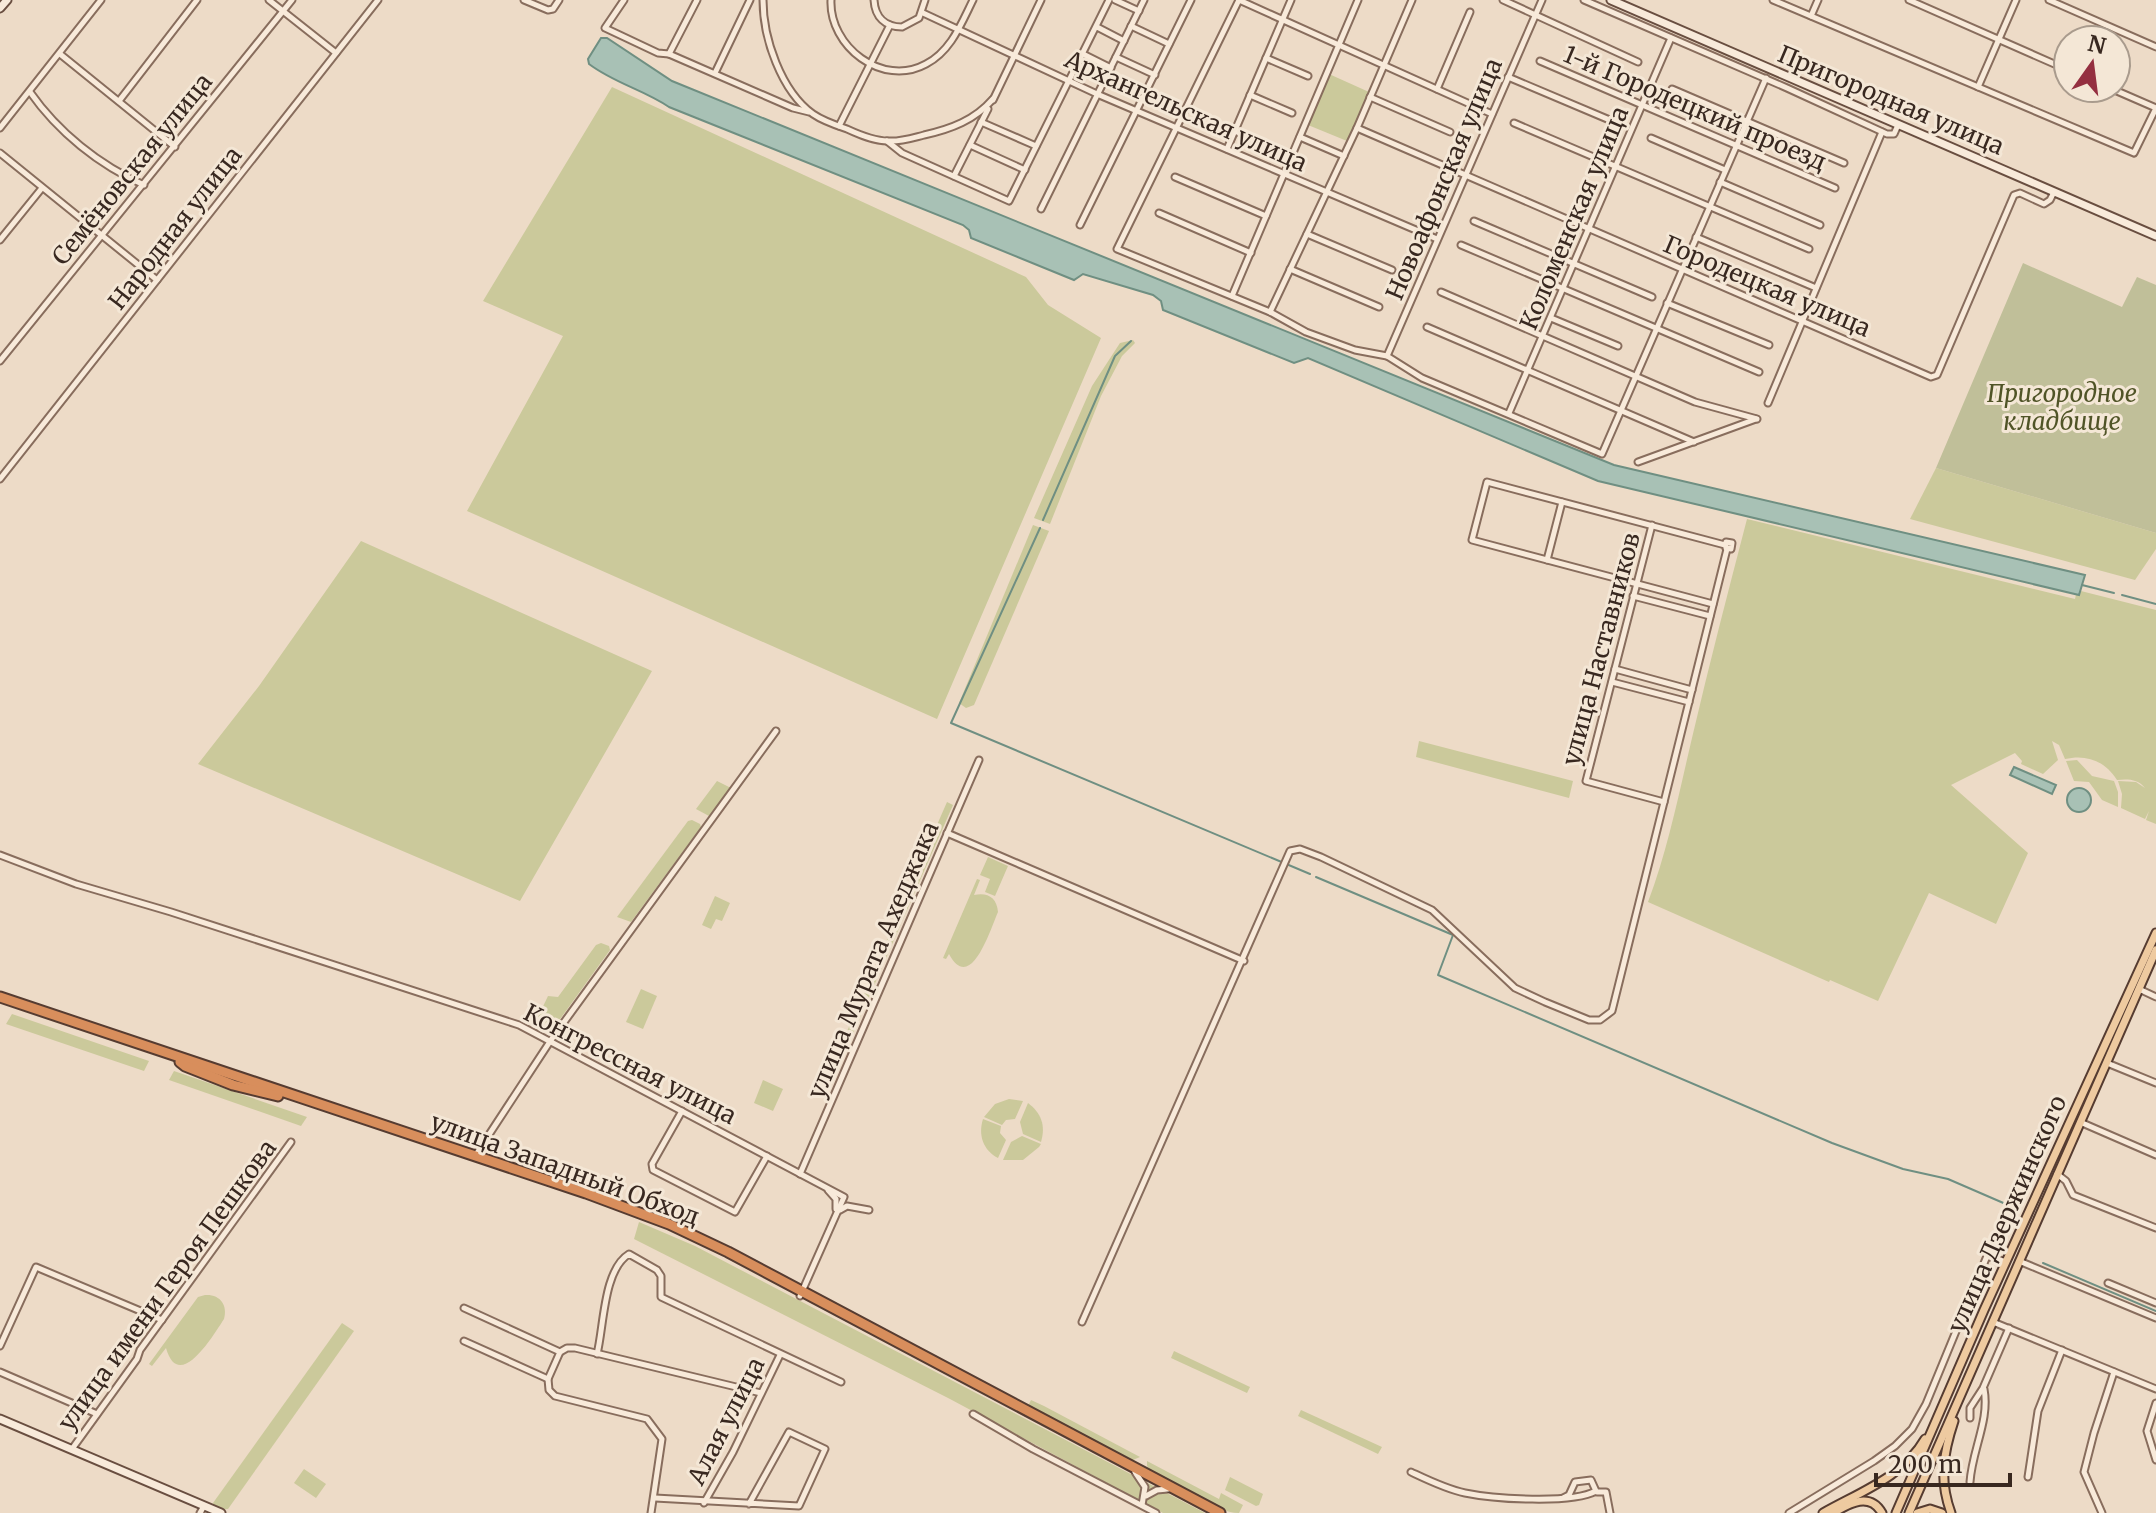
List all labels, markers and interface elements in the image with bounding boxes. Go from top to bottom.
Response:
north arrow [2052,24,2132,104]
text: N [2085,29,2109,60]
street label: Пригородная улица [1773,38,2009,162]
street label: 1-й Городецкий проезд [1559,39,1831,177]
street label: Архангельская улица [1059,43,1312,178]
street label: Новоафонская улица [1379,53,1509,305]
street label: Семёновская улица [45,67,219,271]
street label: Коломенская улица [1513,101,1635,334]
street label: Народная улица [102,140,248,316]
street label: Городецкая улица [1659,228,1875,344]
park label: Пригородное кладбище [1987,378,2137,437]
street label: улица Наставников [1555,529,1647,769]
street label: улица Мурата Ахеджака [801,817,946,1103]
street label: Конгрессная улица [518,997,742,1131]
street label: улица Дзержинского [1941,1091,2073,1337]
street label: улица Западный Обход [426,1106,704,1232]
street label: улица имени Героя Пешкова [51,1133,283,1436]
street label: Алая улица [680,1352,771,1491]
scale bar [1876,1437,2010,1487]
text: 200 m [1888,1449,1963,1480]

